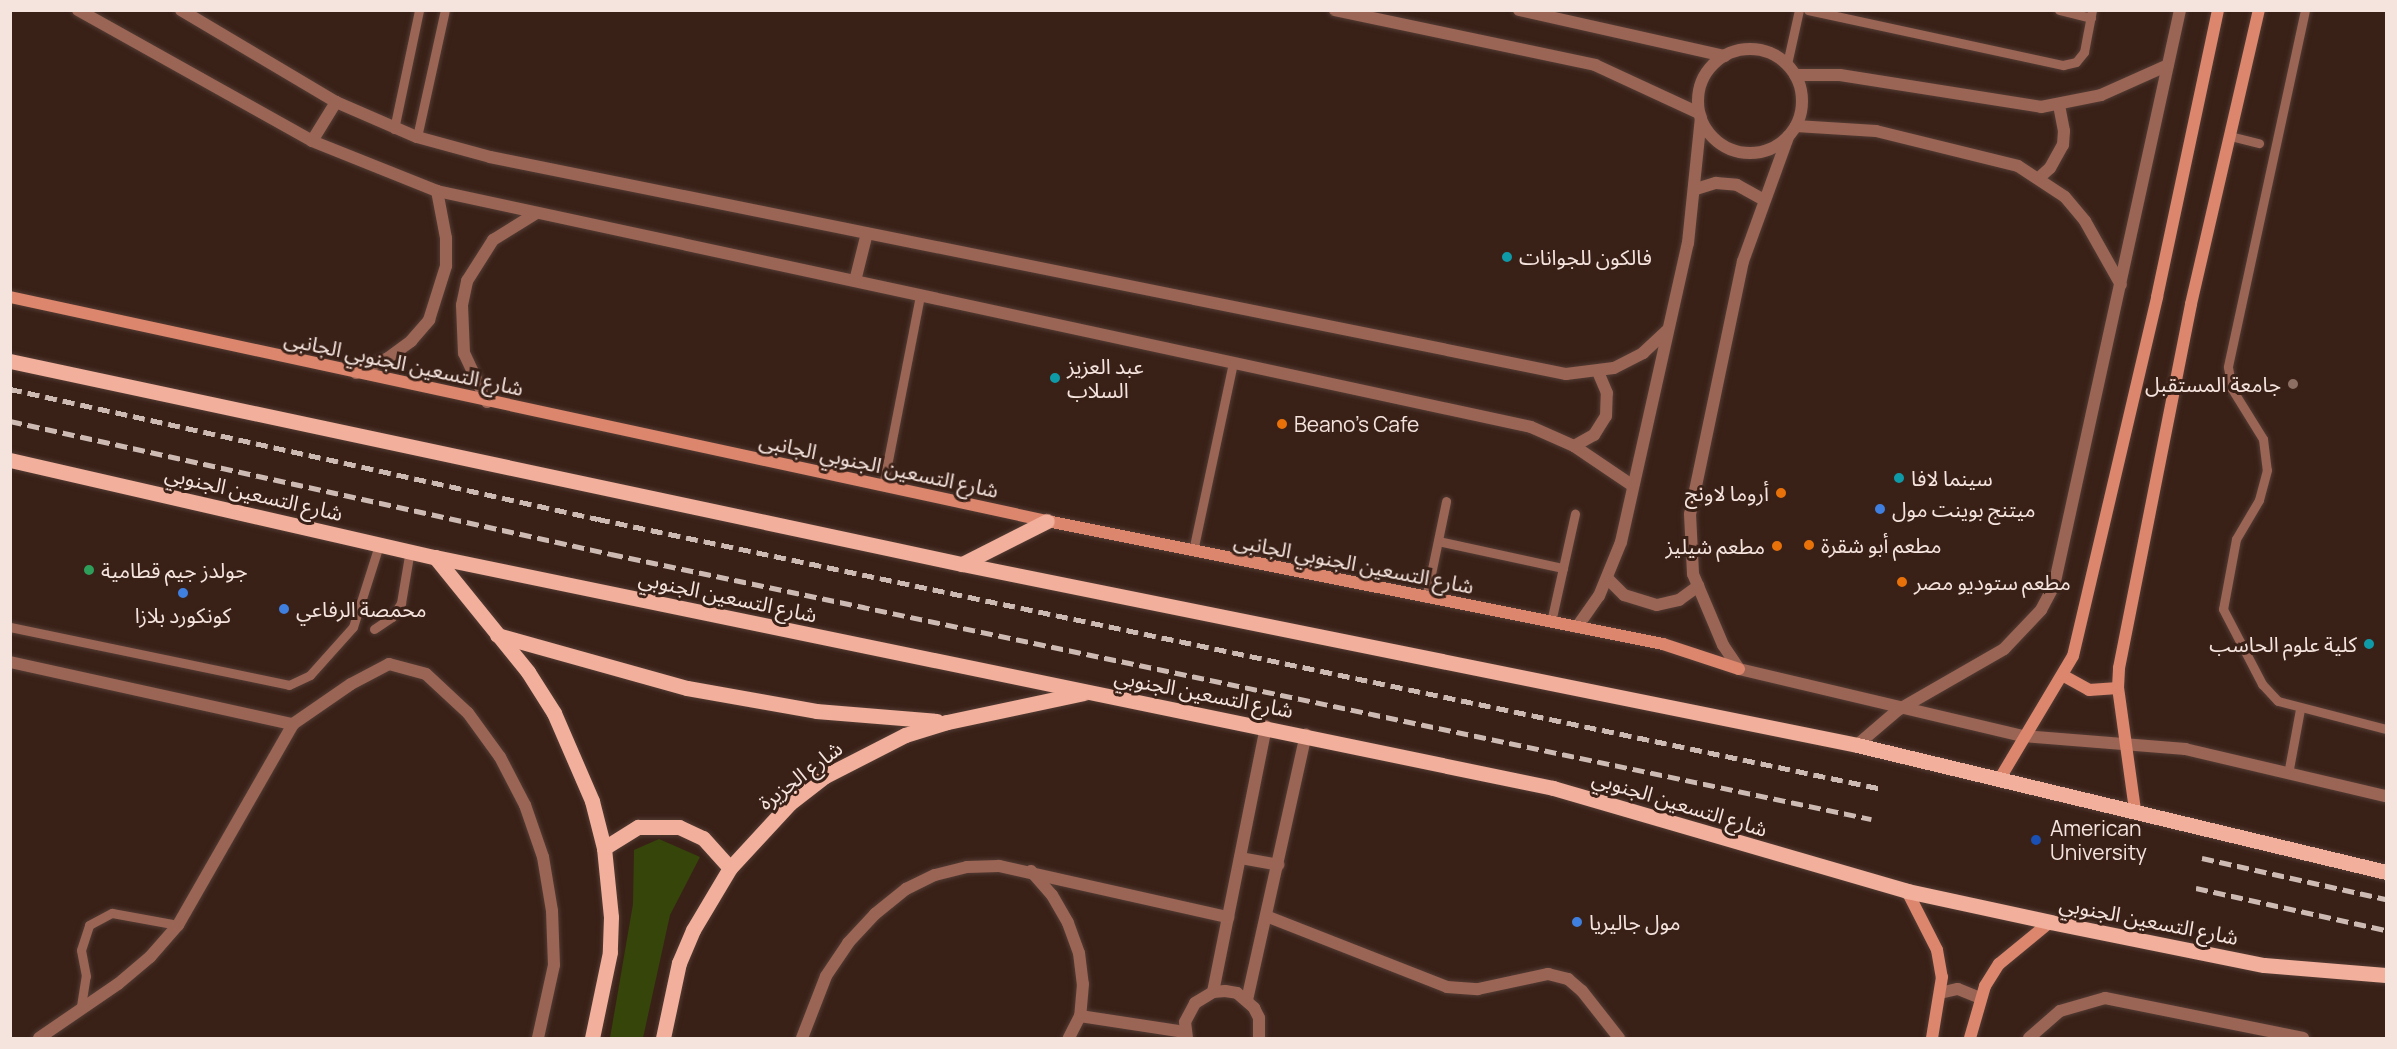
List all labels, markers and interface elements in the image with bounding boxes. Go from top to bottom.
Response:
place label: فالكون للجوانات [1519,244,1652,270]
marker: فالكون للجوانات [1500,250,1514,264]
street label: شارع التسعين الجنوبي الجانبى [282,325,526,401]
place label: عبد العزيز السلاب [1067,353,1144,403]
marker: عبد العزيز السلاب [1048,371,1062,385]
place label: جامعة المستقبل [2145,371,2281,397]
marker: جامعة المستقبل [2286,377,2300,391]
place label: Beano's Cafe [1294,411,1419,437]
marker: Beano's Cafe [1275,417,1289,431]
street label: شارع التسعين الجنوبي الجانبى [757,427,1001,503]
street label: شارع التسعين الجنوبي [163,460,345,526]
place label: سينما لافا [1911,465,1993,491]
marker: سينما لافا [1892,471,1906,485]
place label: أروما لاونج [1685,480,1769,506]
marker: أروما لاونج [1774,486,1788,500]
place label: ميتنج بوينت مول [1892,496,2035,522]
marker: ميتنج بوينت مول [1873,502,1887,516]
street label: شارع التسعين الجنوبي الجانبى [1232,527,1476,599]
place label: مطعم أبو شقرة [1821,532,1941,558]
place label: مطعم شيليز [1665,533,1765,559]
marker: مطعم أبو شقرة [1802,538,1816,552]
marker: مطعم شيليز [1770,539,1784,553]
place label: جولدز جيم قطامية [101,557,247,583]
marker: جولدز جيم قطامية [82,563,96,577]
street label: شارع التسعين الجنوبي [637,565,819,627]
place label: مطعم ستوديو مصر [1914,569,2071,595]
marker: مطعم ستوديو مصر [1895,575,1909,589]
marker: كونكورد بلازا [176,586,190,600]
place label: محمصة الرفاعي [296,596,427,622]
place label: كونكورد بلازا [135,602,231,628]
marker: محمصة الرفاعي [277,602,291,616]
place label: كلية علوم الحاسب [2209,631,2357,657]
marker: كلية علوم الحاسب [2362,637,2376,651]
street label: شارع التسعين الجنوبي [1112,663,1296,723]
street label: شارع الجزيرة [753,735,847,815]
street label: شارع التسعين الجنوبي [1589,764,1771,842]
place label: American University [2050,815,2147,865]
marker: American University [2027,831,2045,849]
street label: شارع التسعين الجنوبي [2057,890,2241,950]
place label: مول جاليريا [1589,909,1681,935]
marker: مول جاليريا [1570,915,1584,929]

